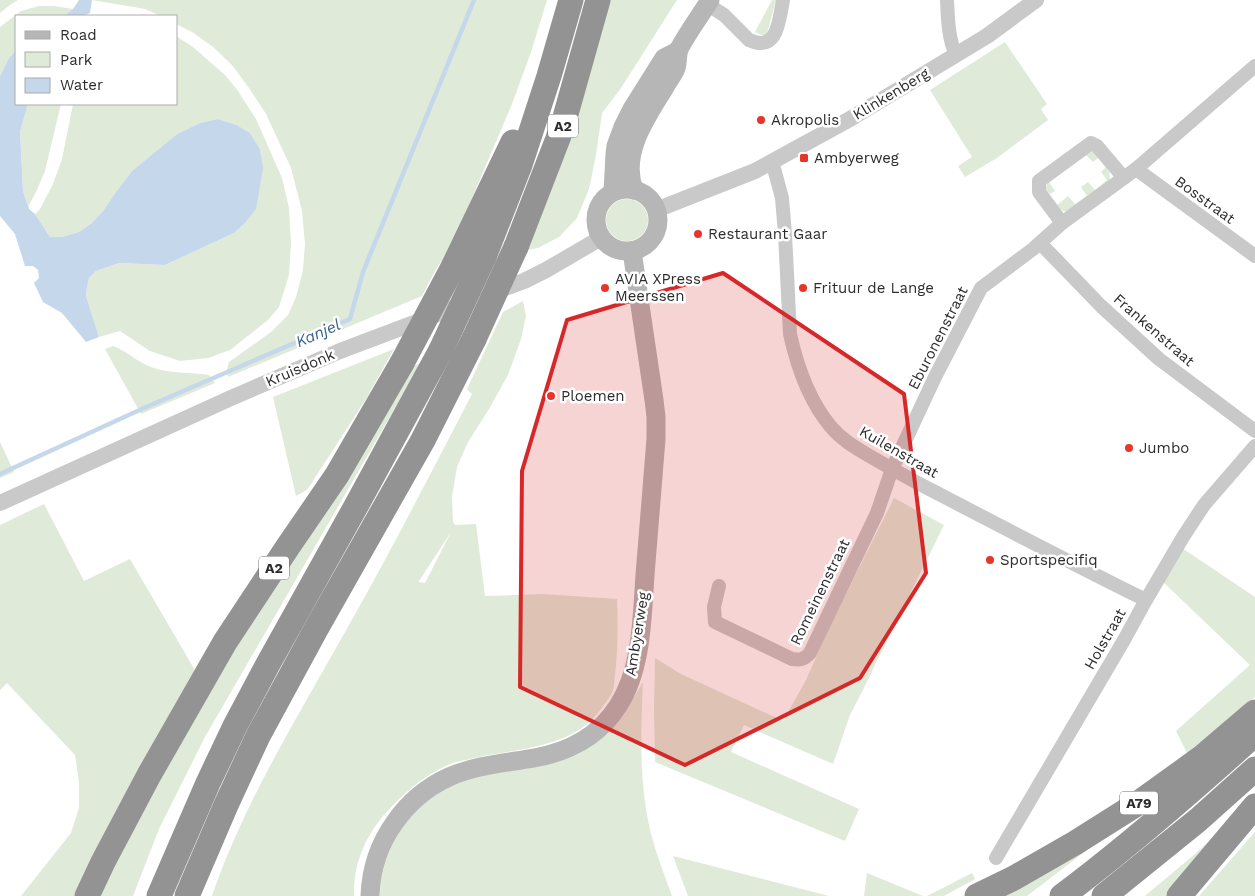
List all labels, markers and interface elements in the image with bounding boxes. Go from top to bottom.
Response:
legend [15,15,178,105]
text: Road [60,26,97,44]
text: Park [60,51,93,69]
street label: Klinkenberg [850,64,932,124]
text: Water [60,76,103,94]
place label: Akropolis [771,111,839,129]
road number: A2 [548,114,578,138]
marker: Akropolis [755,114,767,126]
place label: Ambyerweg [814,149,899,167]
marker: Ambyerweg [798,152,810,164]
street label: Bosstraat [1171,172,1239,228]
place label: Restaurant Gaar [708,225,827,243]
marker: Restaurant Gaar [692,228,704,240]
place label: AVIA XPress Meerssen [615,270,701,305]
place label: Frituur de Lange [813,279,934,297]
marker: AVIA XPress Meerssen [599,282,611,294]
marker: Frituur de Lange [797,282,809,294]
street label: Eburonenstraat [904,283,972,393]
street label: Frankenstraat [1110,290,1199,371]
water label: Kanjel [293,315,344,351]
street label: Kruisdonk [263,345,338,391]
place label: Ploemen [561,387,625,405]
marker: Ploemen [545,390,557,402]
street label: Kuilenstraat [856,422,942,482]
place label: Jumbo [1139,439,1189,457]
marker: Jumbo [1123,442,1135,454]
street label: Romeinenstraat [786,535,854,648]
place label: Sportspecifiq [1000,551,1098,569]
marker: Sportspecifiq [984,554,996,566]
road number: A2 [259,556,289,580]
street label: Ambyerweg [621,591,653,677]
street label: Holstraat [1080,605,1130,673]
road number: A79 [1120,791,1158,814]

